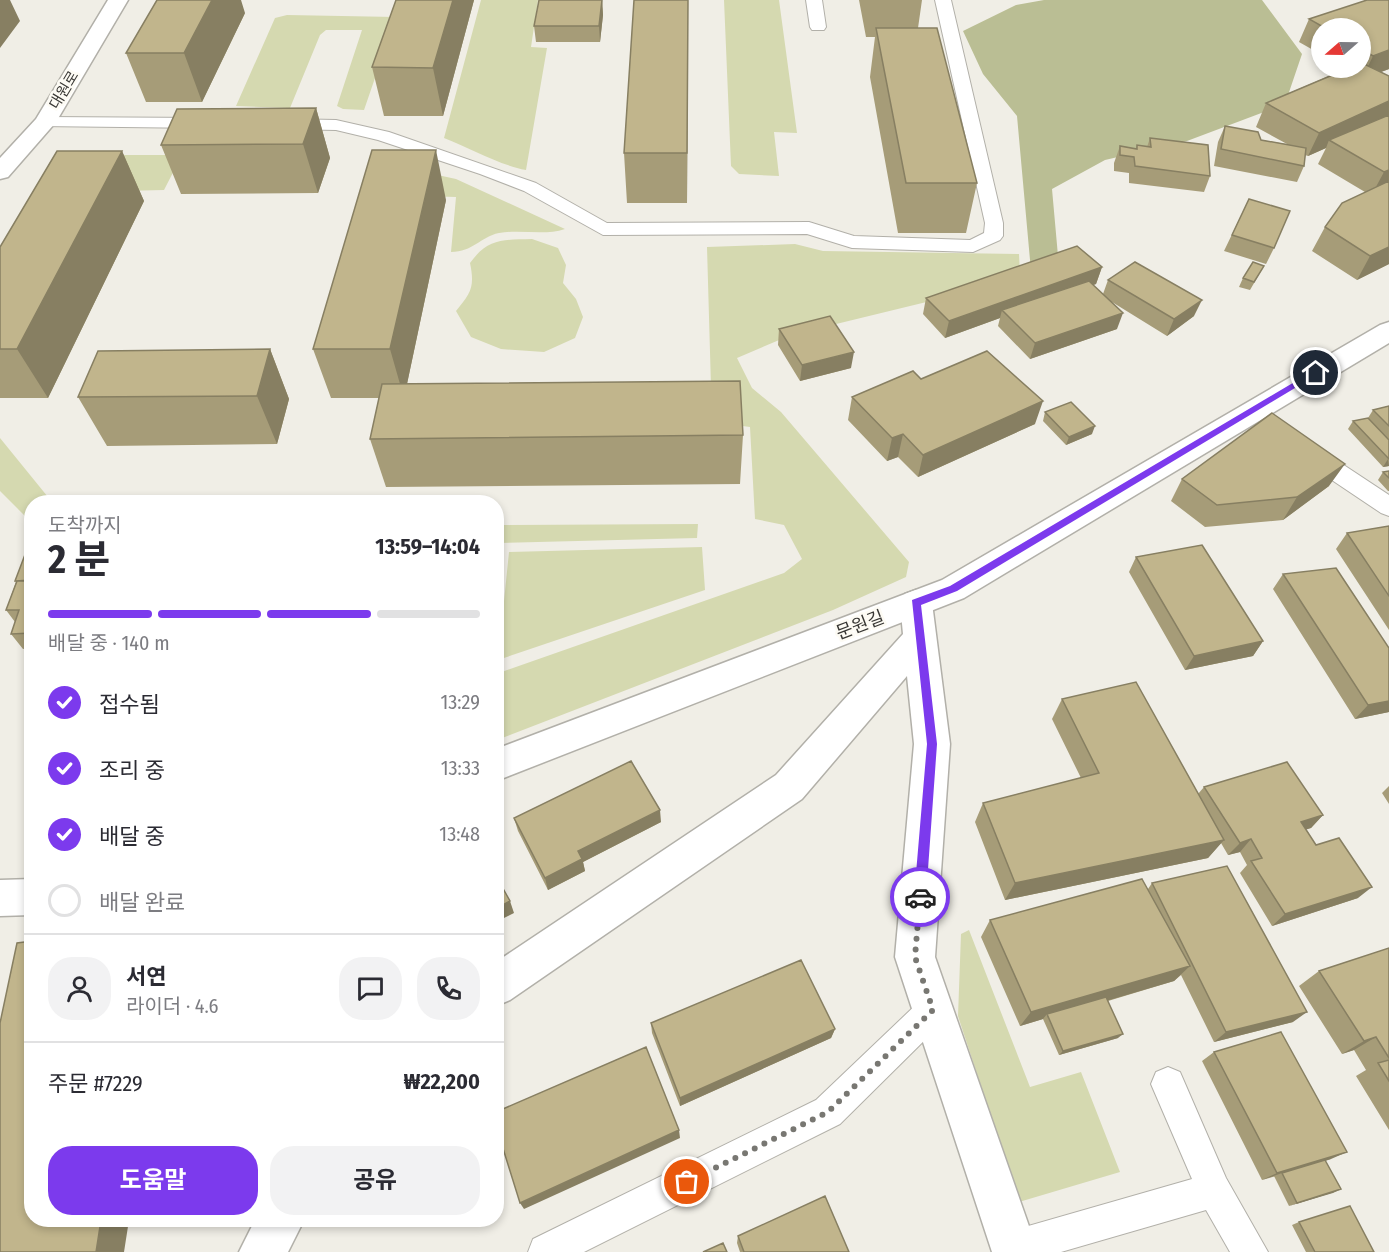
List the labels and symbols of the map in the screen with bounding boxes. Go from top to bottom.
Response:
north arrow [1311,18,1371,78]
street label: 대원로 [46,68,82,112]
pin [1290,347,1341,398]
street label: 문원길 [833,606,887,644]
courier [890,867,950,927]
pin [661,1156,712,1207]

